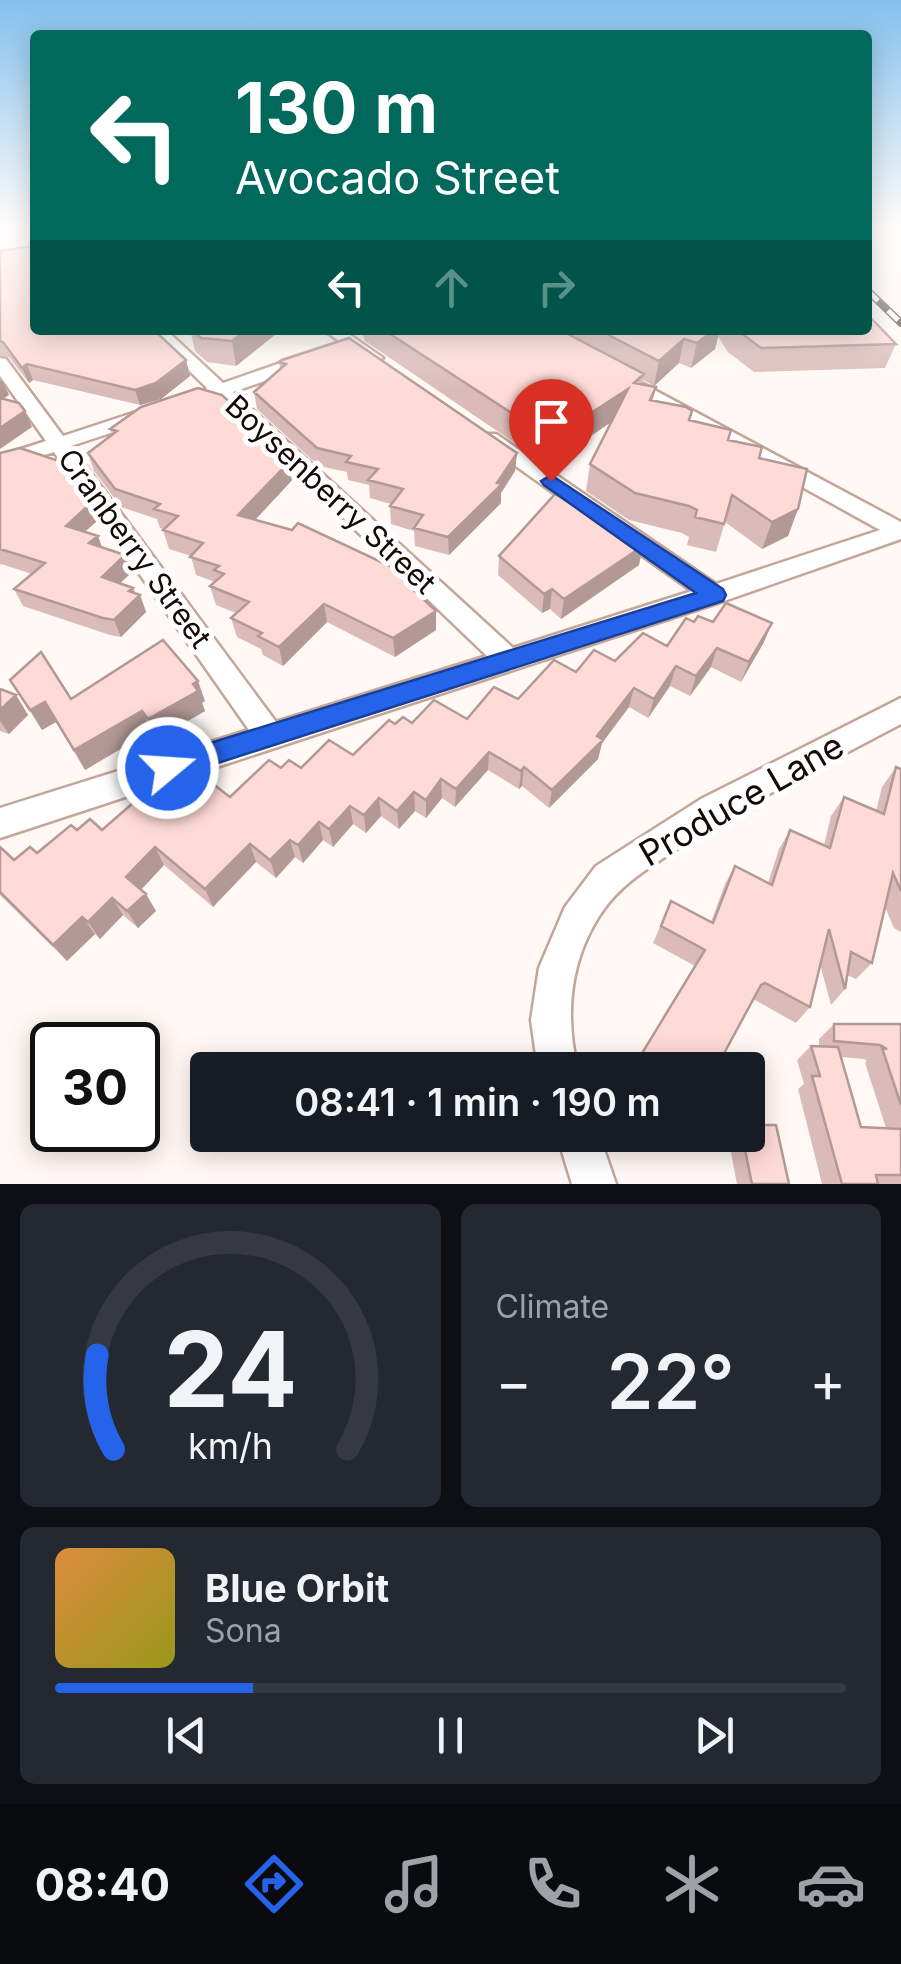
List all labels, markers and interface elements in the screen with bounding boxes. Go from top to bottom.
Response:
text: 130 m [235,65,438,150]
icon: left [70,70,200,200]
text: Avocado Street [235,150,560,205]
icon: left [319,260,374,315]
icon: ahead [424,260,479,315]
icon: right [529,260,584,315]
pin [509,379,594,482]
street label: Boysenberry Street [218,387,444,601]
icon: arrive [524,394,579,449]
street label: Cranberry Street [51,442,219,655]
position arrow [116,716,220,820]
street label: Produce Lane [631,724,851,874]
speed limit sign: 30 [30,1022,160,1152]
text: 08:41 · 1 min · 190 m [294,1079,661,1125]
text: Climate [496,1287,609,1326]
text: 24 [163,1306,297,1432]
text: 22° [607,1336,735,1427]
text: − [496,1349,532,1415]
text: + [810,1349,846,1415]
text: km/h [188,1424,273,1468]
text: Blue Orbit [205,1565,389,1611]
text: Sona [205,1611,282,1650]
icon: previous [159,1708,214,1763]
icon: pause [423,1708,478,1763]
icon: next [687,1708,742,1763]
icon: directions [239,1849,309,1919]
icon: music [379,1849,449,1919]
icon: phone [518,1849,588,1919]
icon: climate [657,1849,727,1919]
icon: car [796,1849,866,1919]
text: 08:40 [35,1857,170,1912]

